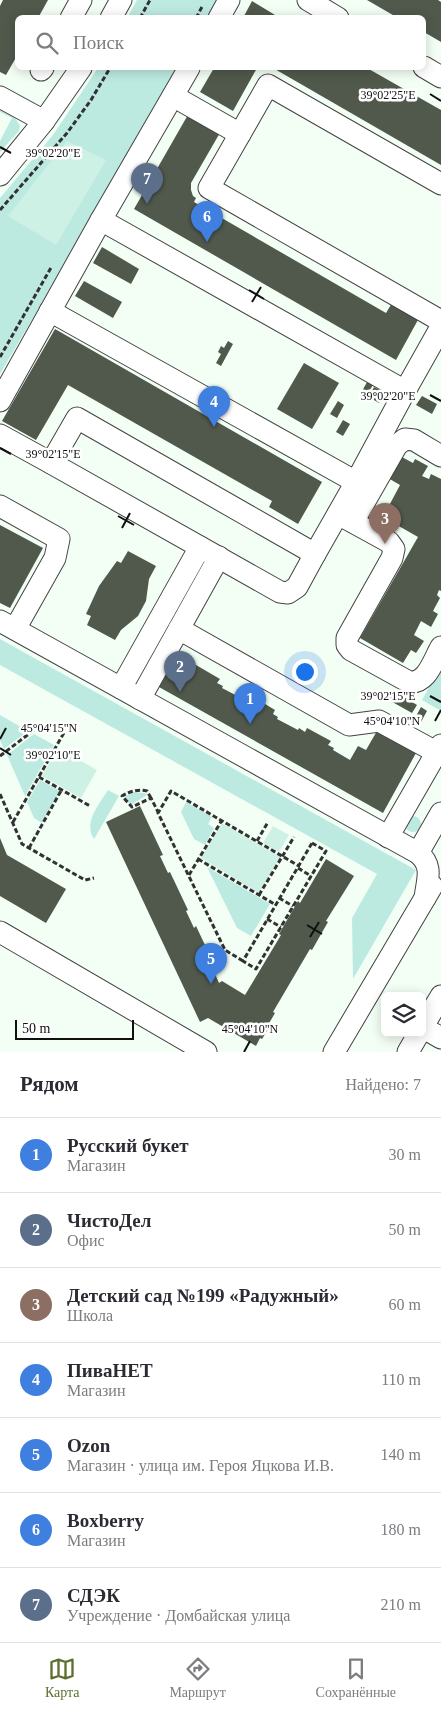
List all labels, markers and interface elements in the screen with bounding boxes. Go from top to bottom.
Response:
search box [15,15,426,70]
icon: search [33,29,61,57]
text: Поиск [73,32,124,53]
text: 39°02'25"E [360,88,416,102]
text: 39°02'20"E [25,146,81,160]
pin: 7 [131,163,163,204]
pin: 6 [191,201,223,242]
pin: 4 [198,386,230,427]
text: 39°02'20"E [360,389,416,403]
text: 39°02'15"E [25,447,81,461]
pin: 3 [369,503,401,544]
pin: 2 [164,651,196,692]
your location [292,659,318,685]
pin: 1 [234,683,266,724]
text: 39°02'15"E [360,689,416,703]
text: 45°04'10"N [364,714,421,728]
text: 45°04'15"N [21,721,78,735]
text: 39°02'10"E [25,748,81,762]
pin: 5 [195,943,227,984]
map controls [381,992,426,1037]
button: layers [381,992,426,1037]
scale bar [15,1017,134,1040]
text: 50 m [22,1021,50,1036]
text: 45°04'10"N [222,1022,279,1036]
text: Рядом [20,1072,79,1096]
text: Найдено: 7 [346,1076,421,1093]
text: Русский букет [67,1135,189,1156]
text: 1 [32,1146,40,1163]
text: 30 m [389,1146,421,1163]
text: Магазин [67,1157,125,1174]
text: ЧистоДел [67,1210,151,1231]
text: 2 [32,1221,40,1238]
text: 50 m [389,1221,421,1238]
text: Офис [67,1232,105,1249]
text: Детский сад №199 «Радужный» [67,1285,339,1306]
text: 3 [32,1296,40,1313]
text: 60 m [389,1296,421,1313]
text: Школа [67,1307,113,1324]
text: ПиваНЕТ [67,1360,153,1381]
text: 4 [32,1371,40,1388]
text: 110 m [381,1371,421,1388]
text: Магазин [67,1382,125,1399]
text: Ozon [67,1435,110,1456]
text: 5 [32,1446,40,1463]
text: 140 m [381,1446,421,1463]
text: Магазин · улица им. Героя Яцкова И.В. [67,1457,334,1474]
text: Boxberry [67,1510,144,1531]
text: 6 [32,1521,40,1538]
text: 180 m [381,1521,421,1538]
text: Магазин [67,1532,125,1549]
text: СДЭК [67,1585,120,1606]
text: 7 [32,1596,40,1613]
text: 210 m [381,1596,421,1613]
text: Учреждение · Домбайская улица [67,1607,290,1624]
tab: Карта [45,1655,80,1701]
tab: Маршрут [169,1655,226,1701]
tab: Сохранённые [316,1655,396,1701]

